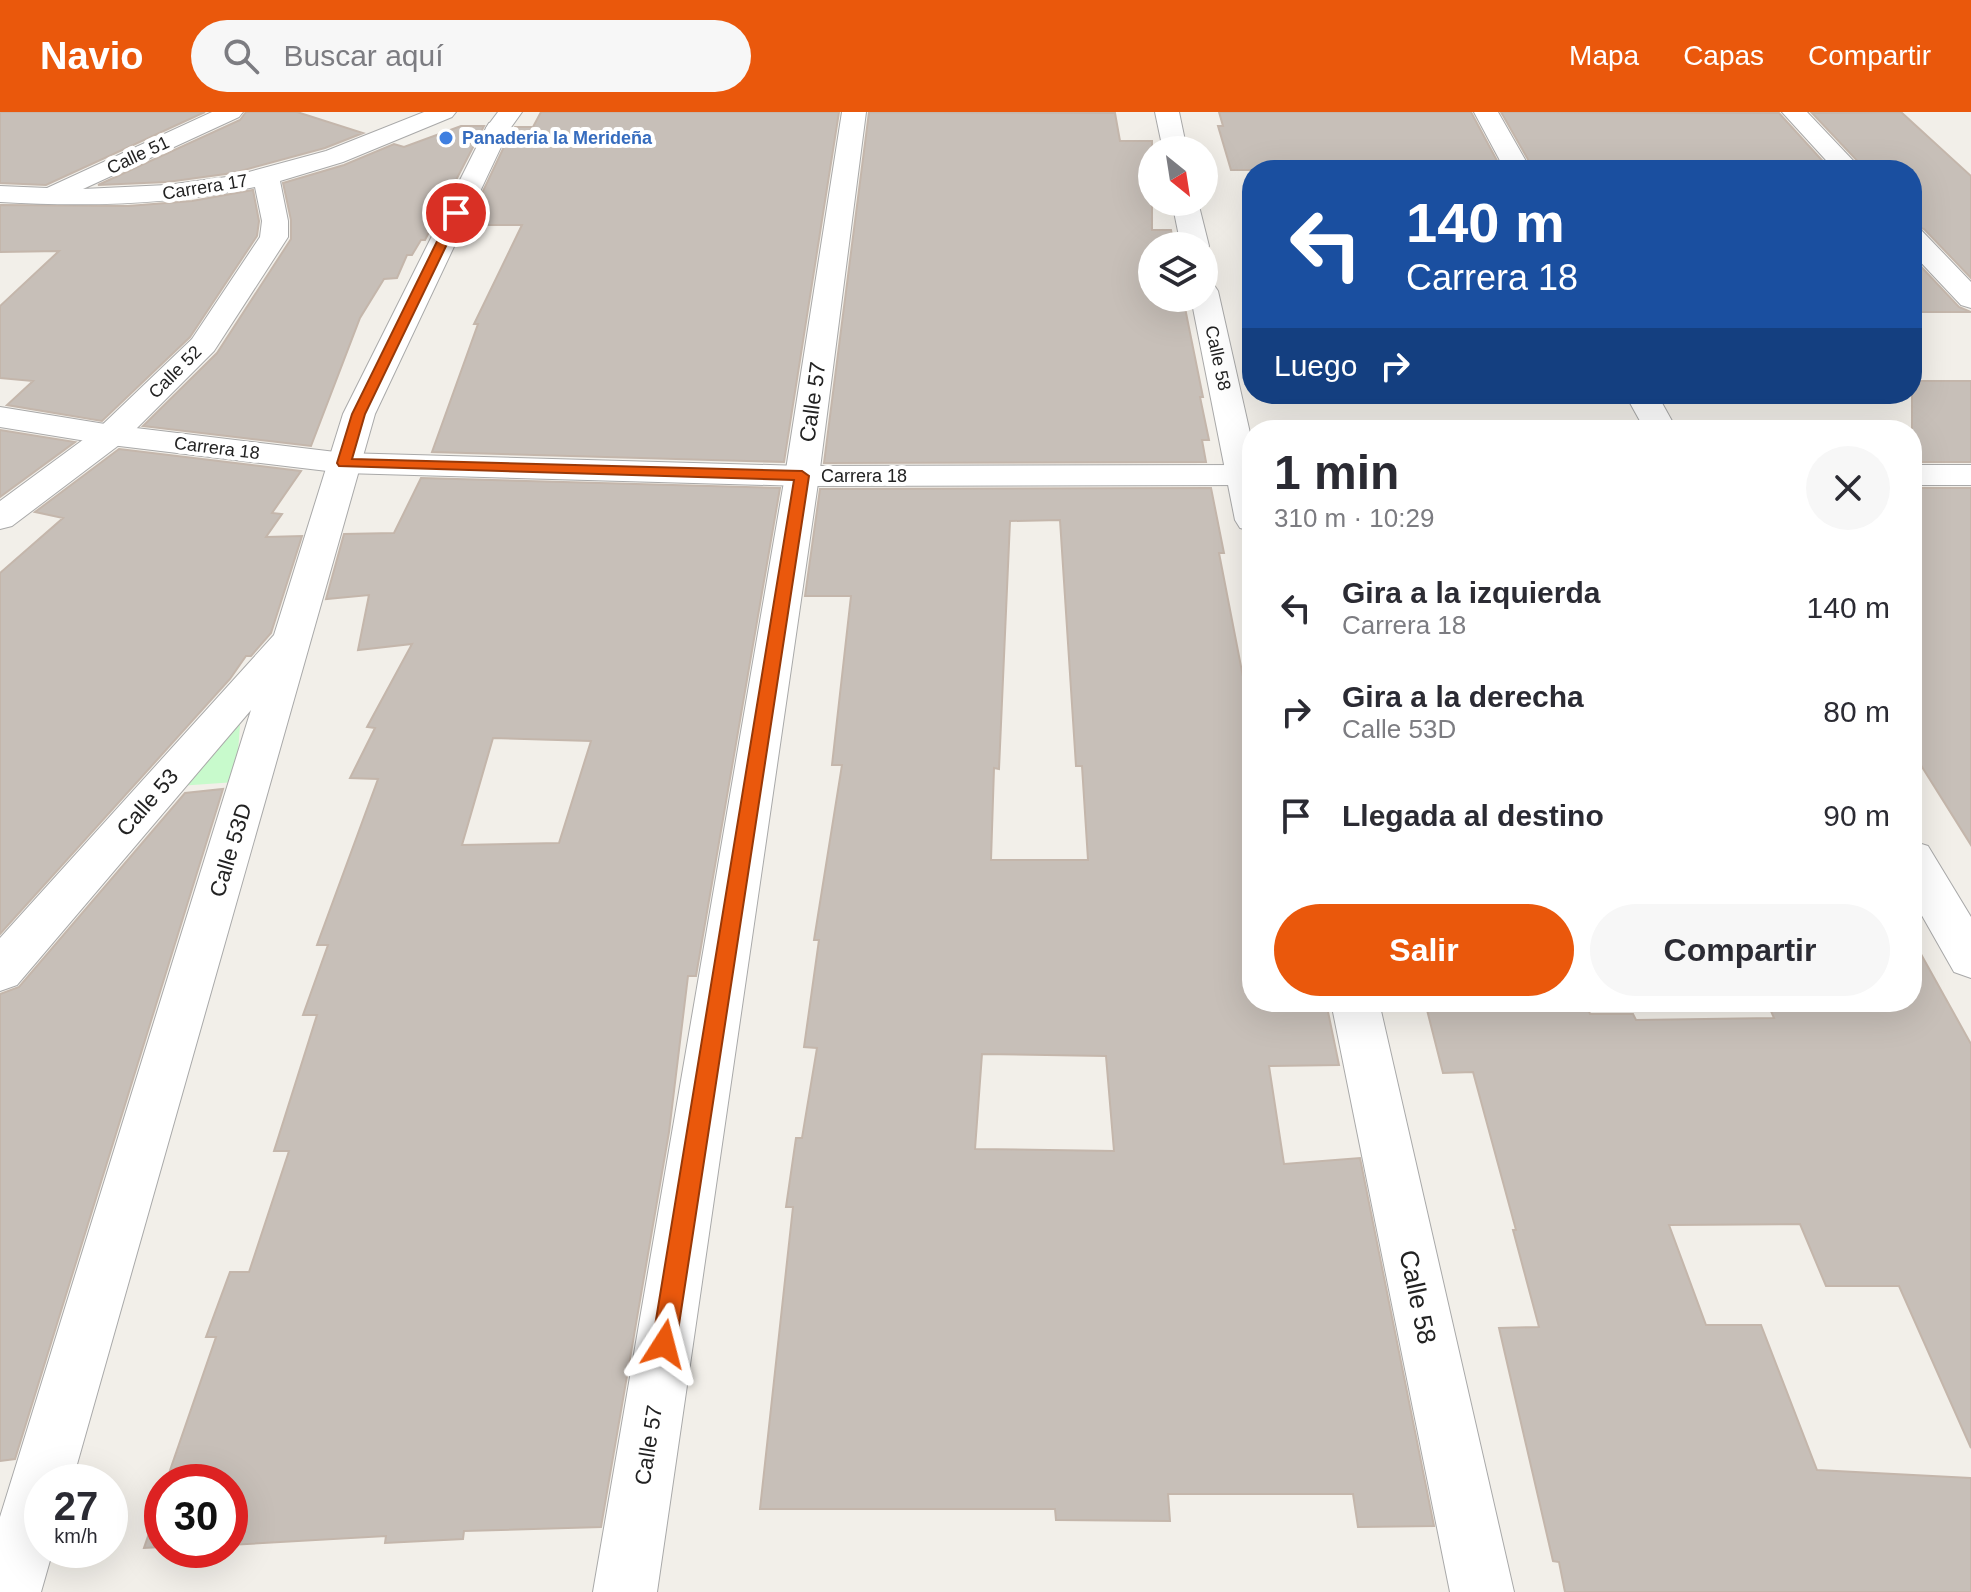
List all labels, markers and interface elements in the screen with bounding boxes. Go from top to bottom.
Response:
search box [191,20,751,92]
icon: search [219,34,263,78]
text: Navio [40,35,143,77]
text: Buscar aquí [283,39,444,72]
text: Mapa [1569,40,1639,71]
text: Capas [1683,40,1764,71]
text: Compartir [1808,40,1931,71]
place label: Panaderia la Merideña [462,128,653,148]
marker: Panaderia la Merideña [437,129,455,147]
street label: Calle 51 [104,132,172,178]
north arrow [1138,136,1218,216]
map controls [1138,136,1218,312]
street label: Carrera 17 [161,170,249,204]
pin [422,179,490,247]
icon: arrive [434,191,478,235]
text: 140 m [1406,191,1565,254]
icon: left [1274,192,1378,296]
button: layers [1138,232,1218,312]
text: Carrera 18 [1406,257,1578,298]
street label: Calle 58 [1201,324,1235,392]
street label: Calle 52 [145,342,205,402]
icon: right [1373,344,1417,388]
text: Luego [1274,349,1357,382]
street label: Calle 57 [794,360,830,444]
street label: Carrera 18 [173,433,261,463]
text: 1 min [1274,446,1399,499]
button: close [1806,446,1890,530]
street label: Carrera 18 [821,466,907,486]
text: 310 m · 10:29 [1274,503,1434,533]
text: Gira a la izquierda [1342,576,1600,609]
icon: left [1274,586,1318,630]
text: 140 m [1807,591,1890,624]
text: Carrera 18 [1342,610,1466,640]
text: Gira a la derecha [1342,680,1584,713]
icon: right [1274,690,1318,734]
text: 80 m [1823,695,1890,728]
text: Calle 53D [1342,714,1456,744]
street label: Calle 53 [111,764,183,841]
icon: arrive [1274,794,1318,838]
text: Llegada al destino [1342,799,1604,832]
text: 90 m [1823,799,1890,832]
street label: Calle 53D [204,800,257,900]
button: Salir [1274,904,1574,996]
button: Compartir [1590,904,1890,996]
street label: Calle 58 [1393,1247,1443,1347]
position arrow [622,1302,706,1386]
street label: Calle 57 [630,1403,667,1487]
speed limit sign: 30 [144,1464,248,1568]
text: 27 [54,1484,98,1528]
text: km/h [54,1525,98,1547]

